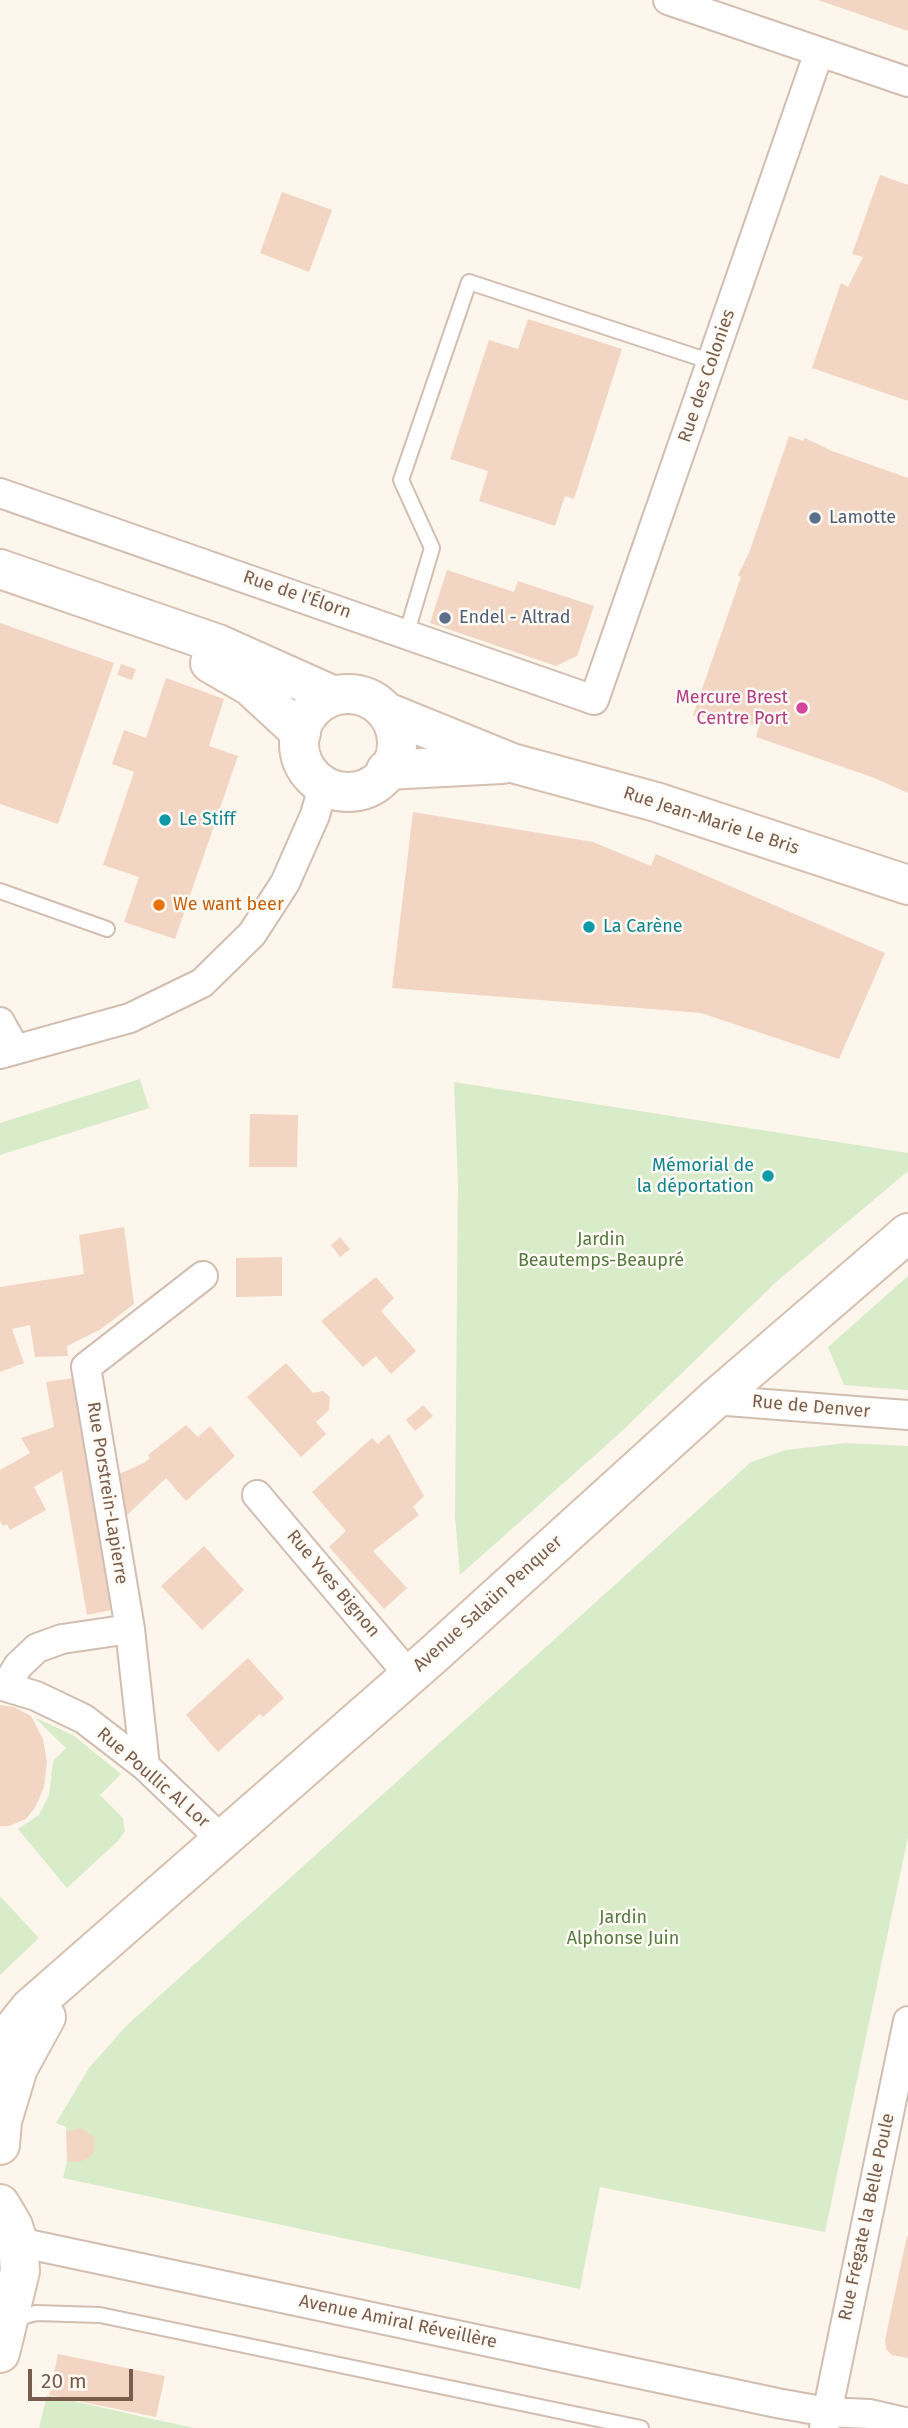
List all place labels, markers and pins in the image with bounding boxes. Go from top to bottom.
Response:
place label: Lamotte [829,507,896,529]
marker: Lamotte [807,510,823,526]
place label: Endel - Altrad [459,607,571,629]
marker: Endel - Altrad [437,610,453,626]
place label: Mercure Brest Centre Port [676,687,788,730]
marker: Mercure Brest Centre Port [794,700,810,716]
place label: Le Stiff [179,809,236,831]
marker: Le Stiff [157,812,173,828]
place label: We want beer [173,894,284,916]
marker: We want beer [151,897,167,913]
place label: La Carène [603,916,683,938]
marker: La Carène [581,919,597,935]
place label: Mémorial de la déportation [637,1155,754,1198]
marker: Mémorial de la déportation [760,1168,776,1184]

